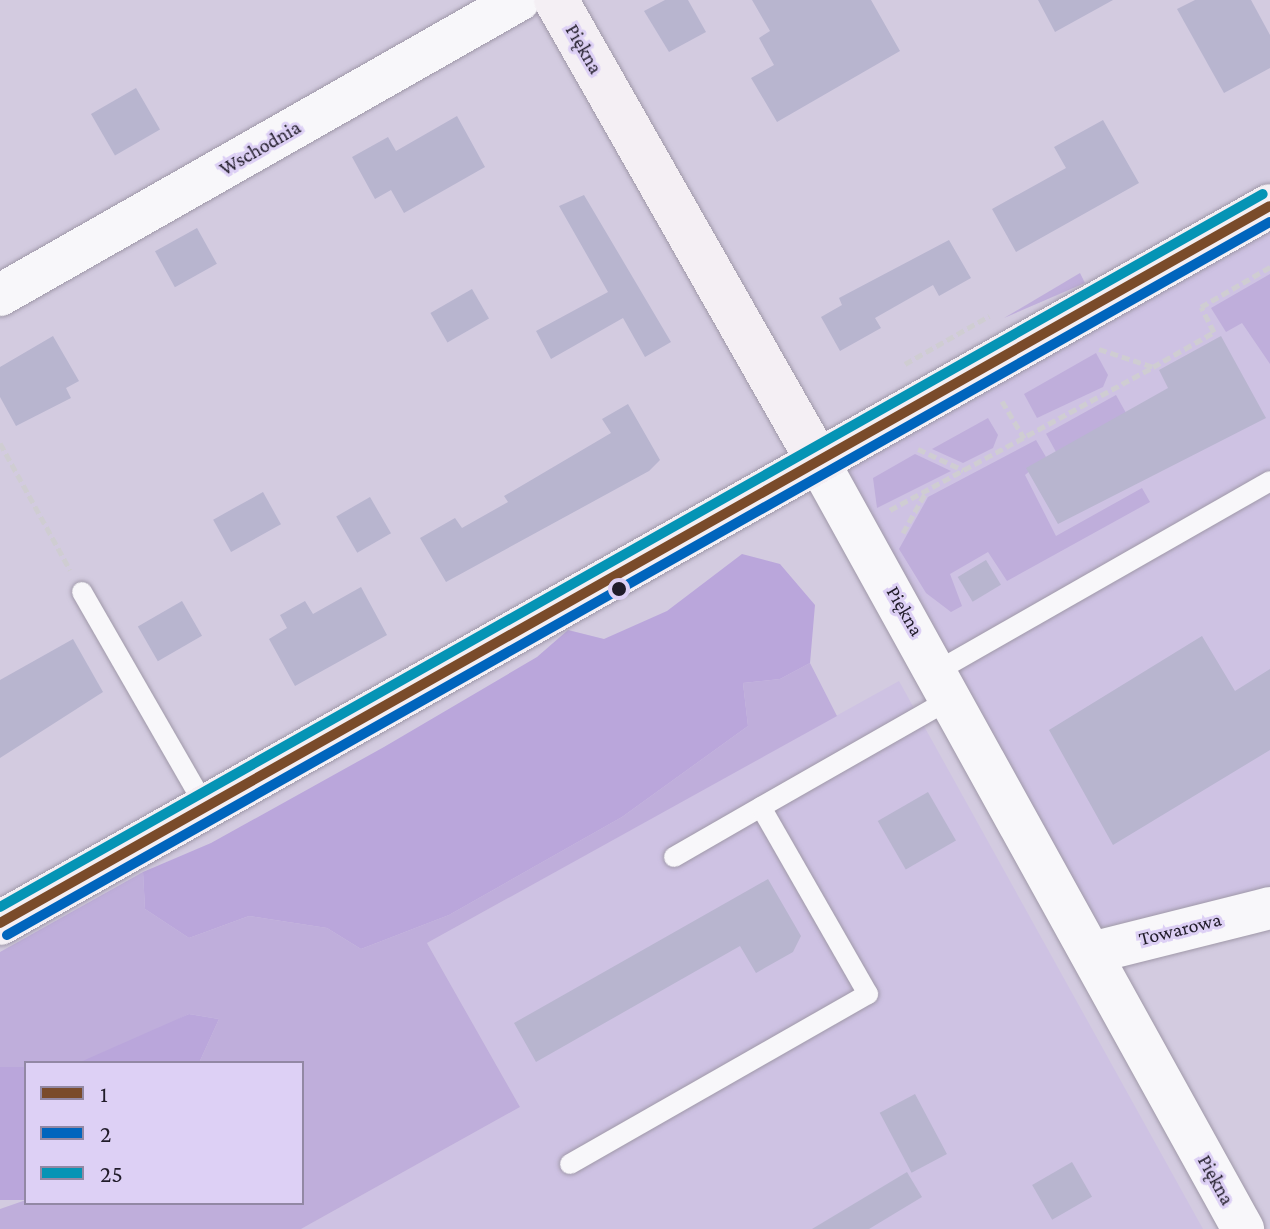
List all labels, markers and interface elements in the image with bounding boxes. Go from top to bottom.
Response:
street label: Piękna [560,20,608,78]
street label: Wschodnia [215,115,305,181]
unlabelled marker [611,581,627,597]
street label: Piękna [881,582,929,640]
street label: Towarowa [1136,907,1224,951]
legend [24,1061,304,1205]
text: 1 [100,1080,108,1107]
text: 2 [100,1120,111,1147]
street label: Piękna [1193,1151,1239,1209]
text: 25 [100,1160,123,1187]

